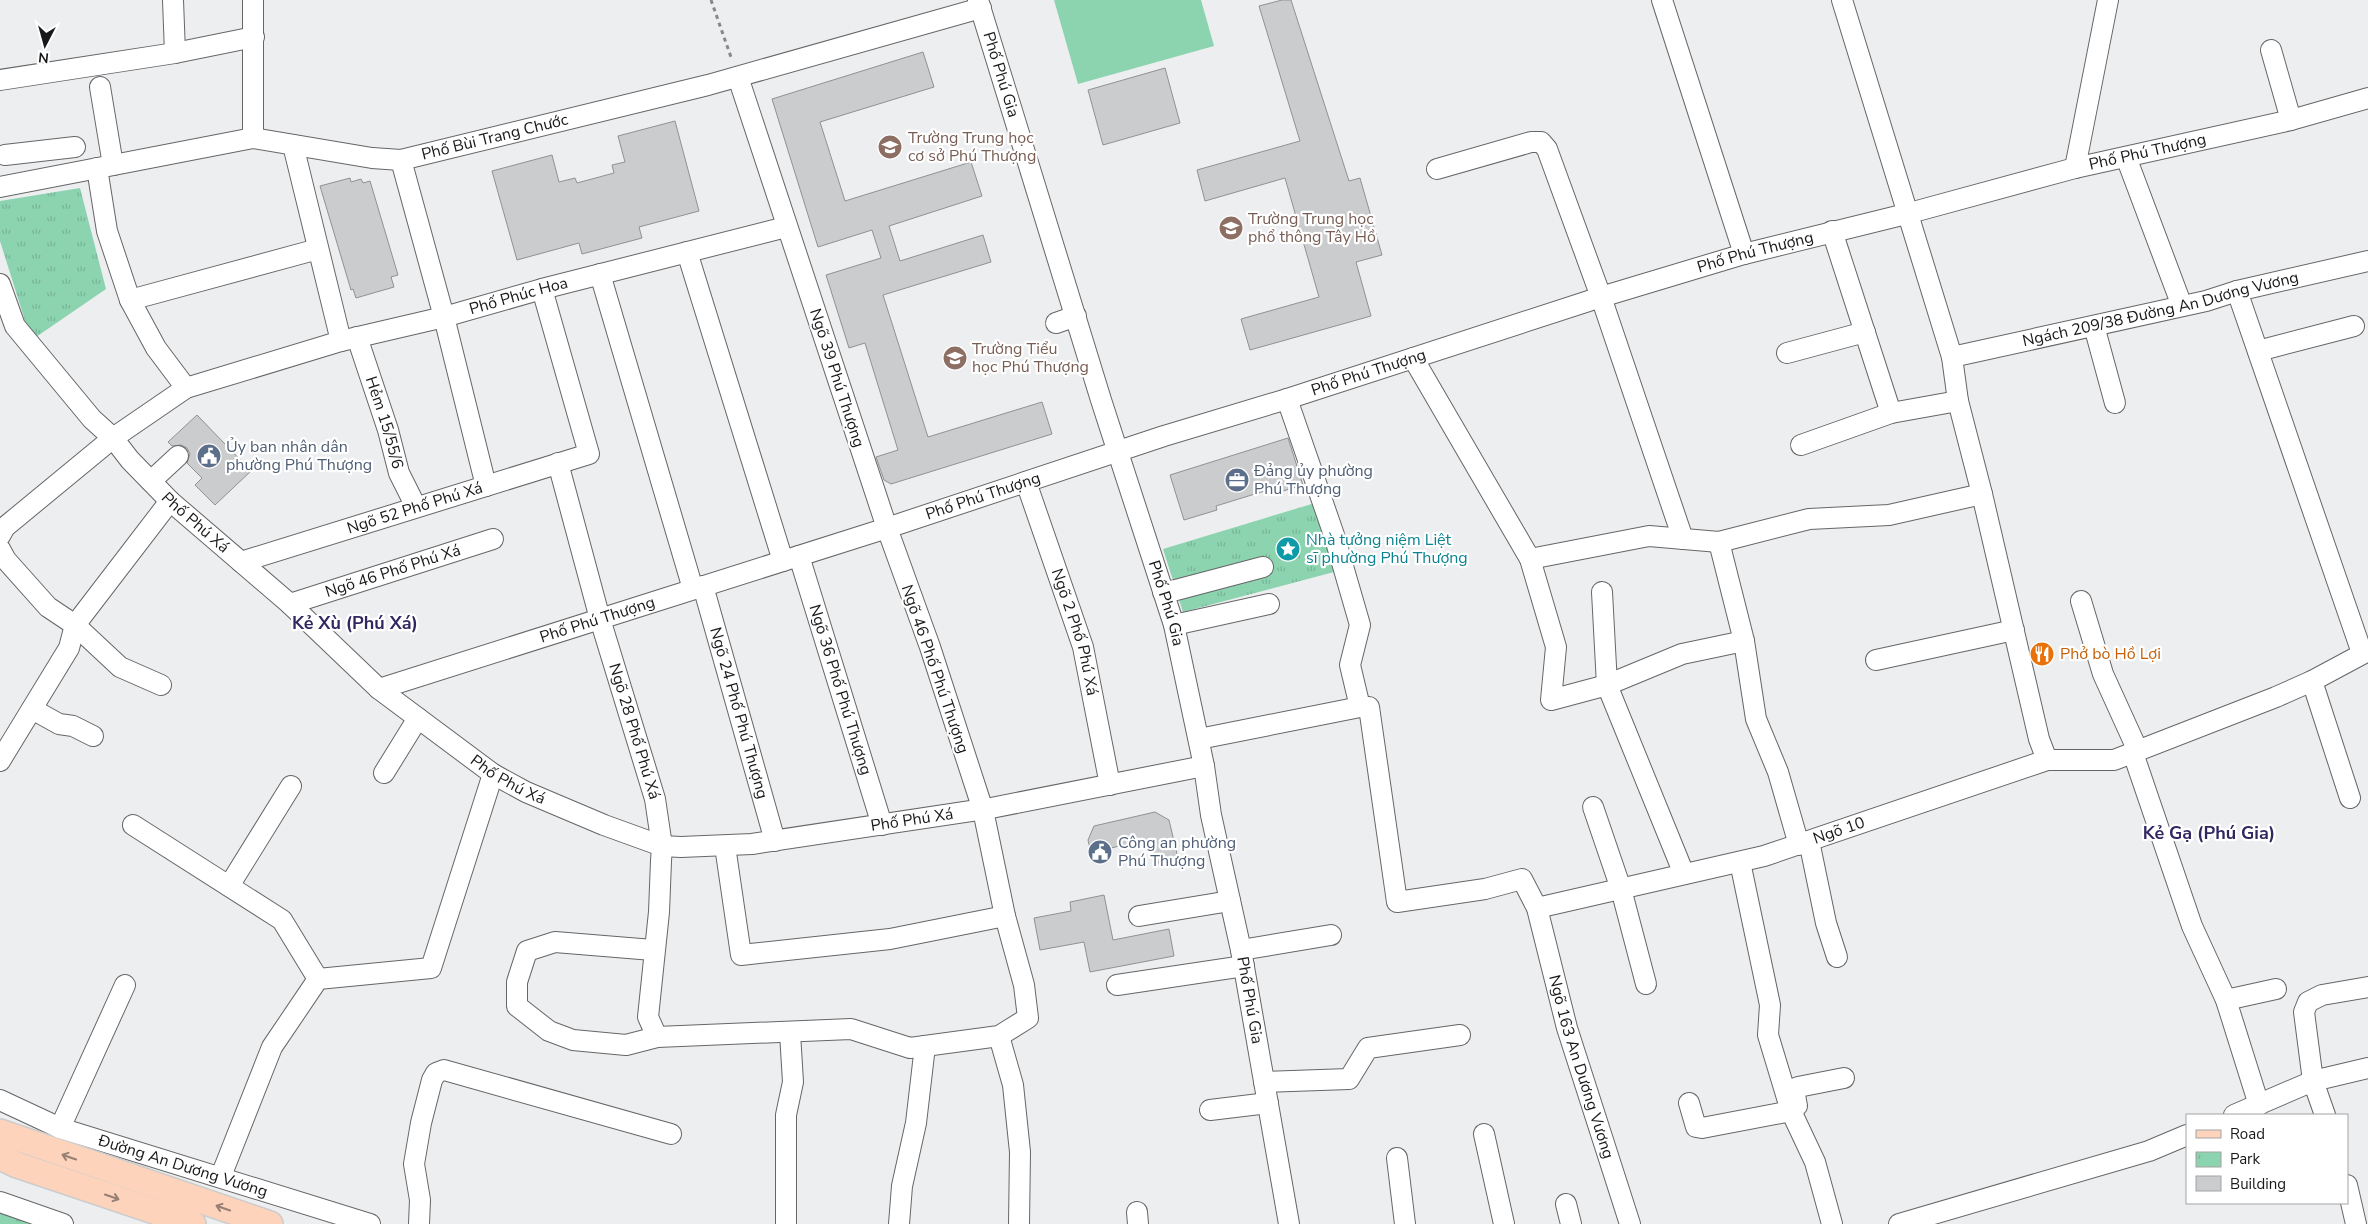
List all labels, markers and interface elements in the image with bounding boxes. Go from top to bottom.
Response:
north arrow [20,20,70,70]
street label: Phố Phú Gia [977,29,1024,120]
text: N [37,47,50,67]
street label: Phố Bùi Trang Chước [419,108,571,166]
place label: Trường Trung học cơ sở Phú Thượng [908,127,1036,167]
street label: Phố Phú Thượng [2087,128,2208,176]
school or university icon: Trường Trung học cơ sở Phú Thượng [877,134,903,160]
place label: Trường Trung học phổ thông Tây Hồ [1248,208,1376,248]
school or university icon: Trường Trung học phổ thông Tây Hồ [1218,215,1244,241]
street label: Phố Phú Thượng [1694,226,1816,279]
street label: Ngách 209/38 Đường An Dương Vương [2020,266,2301,352]
street label: Phố Phúc Hoa [467,272,570,320]
street label: Ngõ 39 Phú Thượng [804,306,870,450]
place label: Trường Tiểu học Phú Thượng [972,338,1089,378]
street label: Phố Phú Thượng [1308,344,1429,401]
school or university icon: Trường Tiểu học Phú Thượng [942,345,968,371]
street label: Hẻm 15/55/6 [360,374,409,471]
place label: Ủy ban nhân dân phường Phú Thượng [226,436,372,476]
public building icon: Ủy ban nhân dân phường Phú Thượng [196,443,222,469]
place label: Đảng ủy phường Phú Thượng [1253,460,1373,500]
street label: Phố Phú Thượng [923,467,1043,525]
office icon: Đảng ủy phường Phú Thượng [1224,467,1250,493]
street label: Ngõ 52 Phố Phú Xá [344,477,485,539]
street label: Phố Phú Xá [156,487,234,558]
place label: Nhà tưởng niệm Liệt sĩ phường Phú Thượng [1306,529,1468,569]
place icon: Nhà tưởng niệm Liệt sĩ phường Phú Thượng [1275,536,1301,562]
street label: Ngõ 46 Phố Phú Xá [322,539,463,603]
street label: Phố Phú Gia [1143,558,1189,648]
street label: Ngõ 2 Phố Phú Xá [1046,566,1103,697]
street label: Ngõ 46 Phố Phú Thượng [896,582,974,756]
street label: Phố Phú Thượng [537,591,658,648]
street label: Ngõ 36 Phố Phú Thượng [804,602,877,778]
district label: Kẻ Xù (Phú Xá) [292,611,418,635]
street label: Ngõ 24 Phố Phú Thượng [704,625,774,801]
restaurant icon: Phở bò Hồ Lợi [2029,641,2055,667]
place label: Phở bò Hồ Lợi [2060,643,2161,665]
street label: Ngõ 28 Phố Phú Xá [603,661,665,802]
street label: Phố Phú Xá [466,750,549,810]
street label: Phố Phú Xá [869,803,955,837]
street label: Ngõ 10 [1810,812,1868,850]
district label: Kẻ Gạ (Phú Gia) [2143,821,2275,845]
place label: Công an phường Phú Thượng [1118,832,1236,872]
public building icon: Công an phường Phú Thượng [1087,839,1113,865]
street label: Phố Phú Gia [1231,955,1268,1046]
street label: Ngõ 163 An Dương Vương [1543,973,1619,1162]
legend [2186,1114,2348,1204]
text: Road [2230,1124,2265,1144]
street label: Đường An Dương Vương [95,1129,270,1203]
text: Park [2230,1149,2260,1169]
one-way arrow [62,1152,78,1161]
text: Building [2230,1174,2286,1194]
one-way arrow [103,1192,119,1202]
one-way arrow [216,1203,232,1213]

